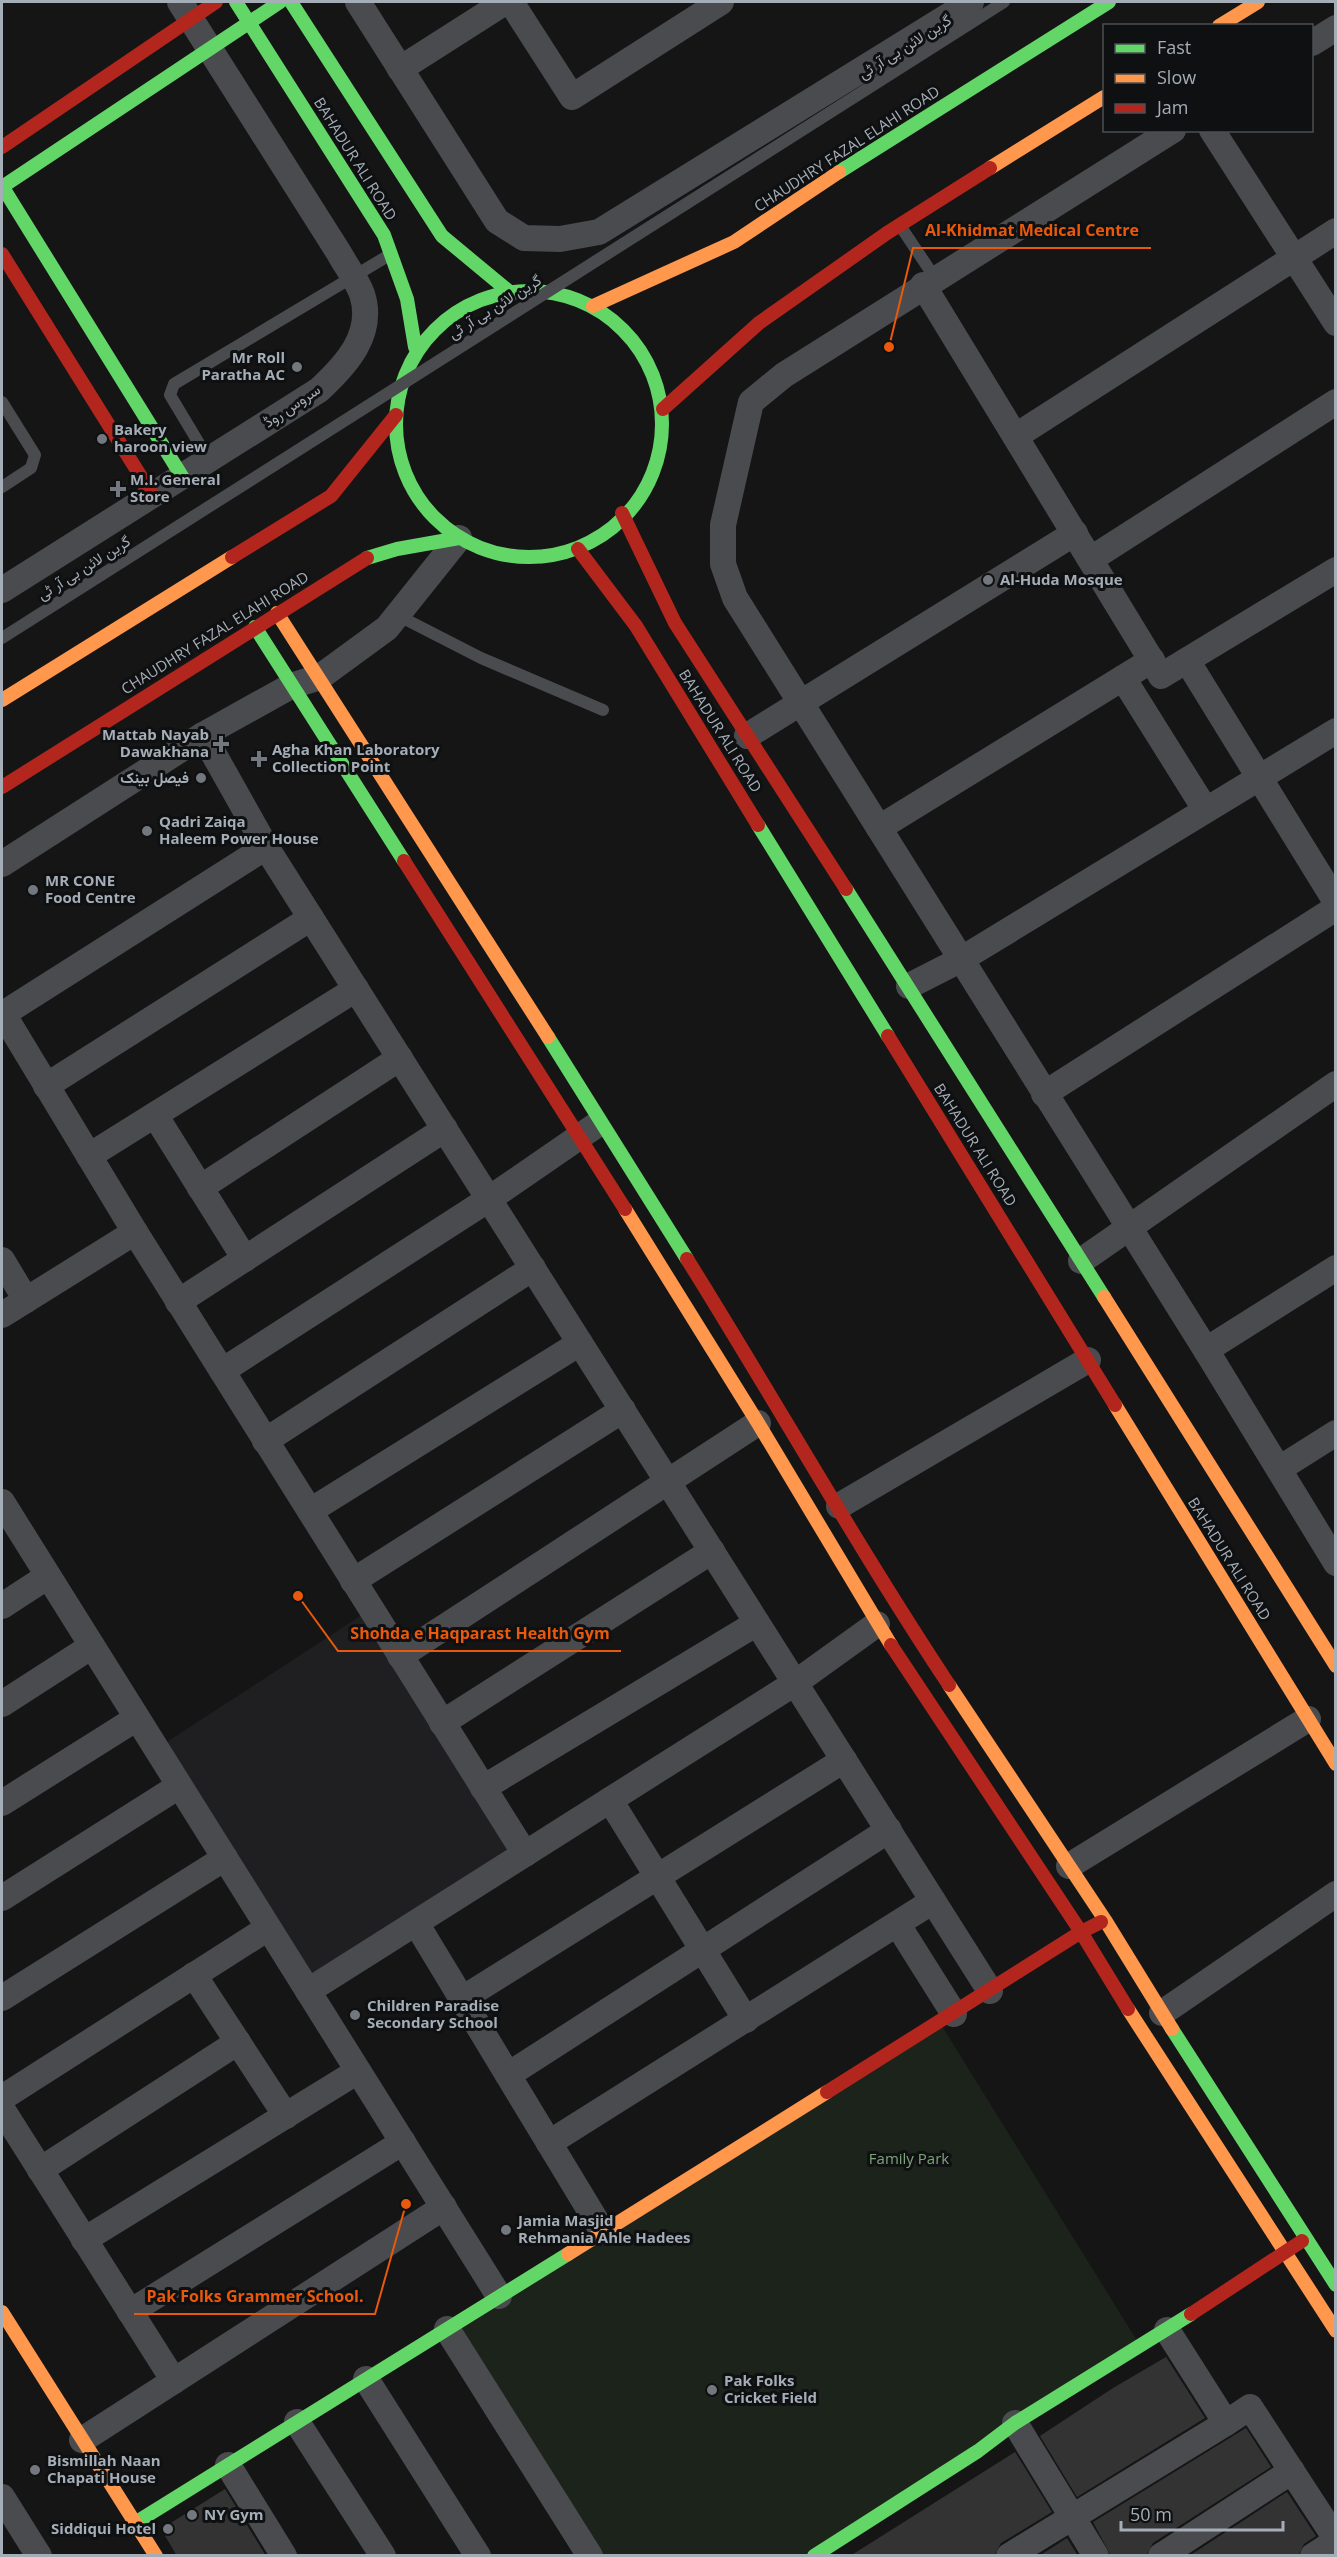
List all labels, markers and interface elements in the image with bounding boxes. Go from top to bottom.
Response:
street label: گرین لائن بی آر ٹی [854,9,956,84]
legend [1103,24,1313,132]
text: Fast [1157,35,1191,59]
text: Slow [1157,65,1196,89]
street label: CHAUDHRY FAZAL ELAHI ROAD [750,81,943,216]
street label: BAHADUR ALI ROAD [310,93,402,224]
text: Jam [1155,95,1189,119]
callout: Al-Khidmat Medical Centre [913,214,1151,248]
text: Al-Khidmat Medical Centre [925,219,1139,241]
street label: گرین لائن بی آر ٹی [444,269,546,344]
place label: Mr Roll Paratha AC [201,347,285,384]
marker: Mr Roll Paratha AC [290,360,304,374]
street label: سروس روڈ [259,379,324,432]
place label: Bakery haroon view [114,419,207,456]
marker: Bakery haroon view [95,432,109,446]
place label: M.I. General Store [130,469,220,506]
marker: M.I. General Store [111,482,125,496]
street label: گرین لائن بی آر ٹی [33,530,135,605]
street label: CHAUDHRY FAZAL ELAHI ROAD [117,566,312,698]
place label: Al-Huda Mosque [1000,569,1123,589]
marker: Al-Huda Mosque [981,573,995,587]
street label: BAHADUR ALI ROAD [675,665,767,796]
place label: Mattab Nayab Dawakhana [102,724,209,761]
marker: Mattab Nayab Dawakhana [214,737,228,751]
place label: Agha Khan Laboratory Collection Point [272,739,440,776]
marker: Agha Khan Laboratory Collection Point [250,750,268,768]
place label: فیصل بینک [120,767,189,787]
marker: فیصل بینک [194,771,208,785]
place label: Qadri Zaiqa Haleem Power House [159,811,319,848]
marker: Qadri Zaiqa Haleem Power House [140,824,154,838]
place label: MR CONE Food Centre [45,870,136,907]
marker: MR CONE Food Centre [26,883,40,897]
street label: BAHADUR ALI ROAD [930,1079,1022,1210]
street label: BAHADUR ALI ROAD [1184,1493,1276,1624]
callout: Shohda e Haqparast Health Gym [338,1617,621,1651]
text: Shohda e Haqparast Health Gym [350,1622,610,1644]
place label: Children Paradise Secondary School [367,1995,499,2032]
marker: Children Paradise Secondary School [348,2008,362,2022]
park label: Family Park [869,2148,949,2168]
place label: Jamia Masjid Rehmania Ahle Hadees [516,2210,691,2247]
marker: Jamia Masjid Rehmania Ahle Hadees [499,2223,513,2237]
callout: Pak Folks Grammer School. [134,2280,375,2314]
text: Pak Folks Grammer School. [146,2285,364,2307]
place label: Pak Folks Cricket Field [724,2370,817,2407]
marker: Pak Folks Cricket Field [705,2383,719,2397]
place label: Bismillah Naan Chapati House [47,2450,161,2487]
marker: Bismillah Naan Chapati House [28,2463,42,2477]
scale bar [1121,2494,1283,2532]
text: 50 m [1130,2502,1172,2526]
place label: NY Gym [204,2504,264,2524]
marker: NY Gym [185,2508,199,2522]
place label: Siddiqui Hotel [51,2518,156,2538]
marker: Siddiqui Hotel [161,2522,175,2536]

